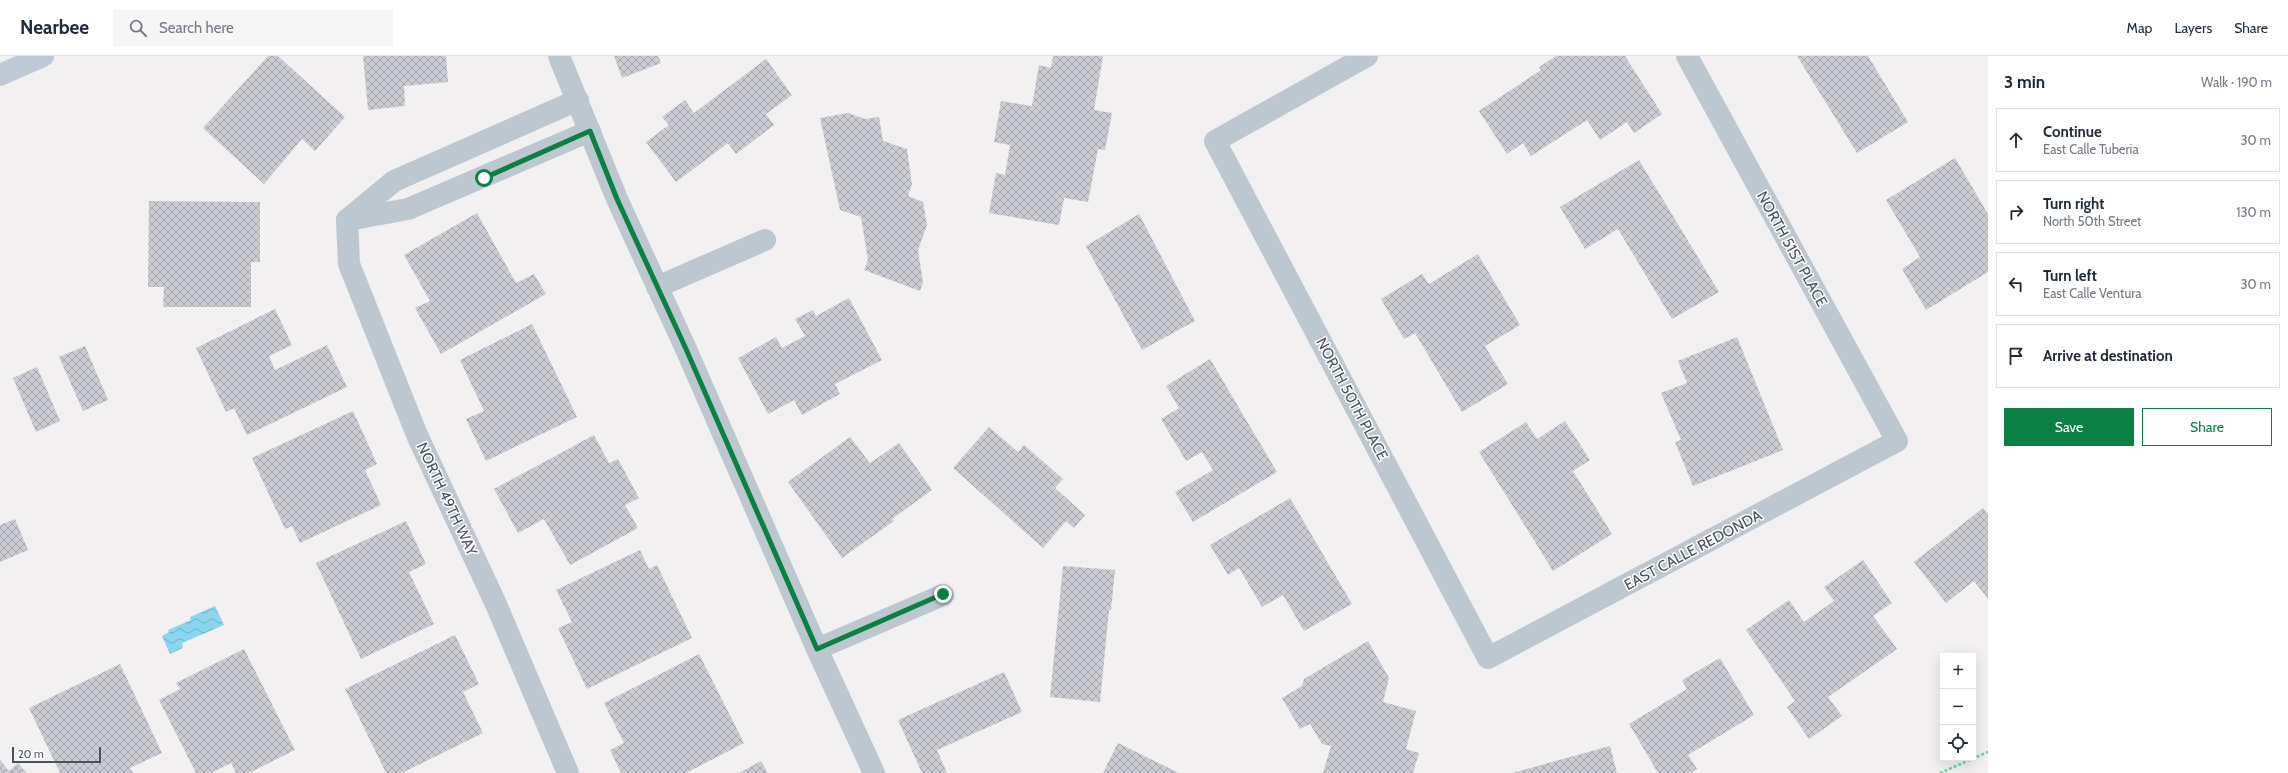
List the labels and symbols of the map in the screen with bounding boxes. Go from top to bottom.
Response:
route start [475,169,493,187]
street label: NORTH 51ST PLACE [1753,188,1831,310]
street label: NORTH 50TH PLACE [1312,335,1392,463]
street label: NORTH 49TH WAY [413,440,481,559]
street label: EAST CALLE REDONDA [1621,506,1766,594]
route end [934,585,952,603]
scale bar [12,745,101,764]

